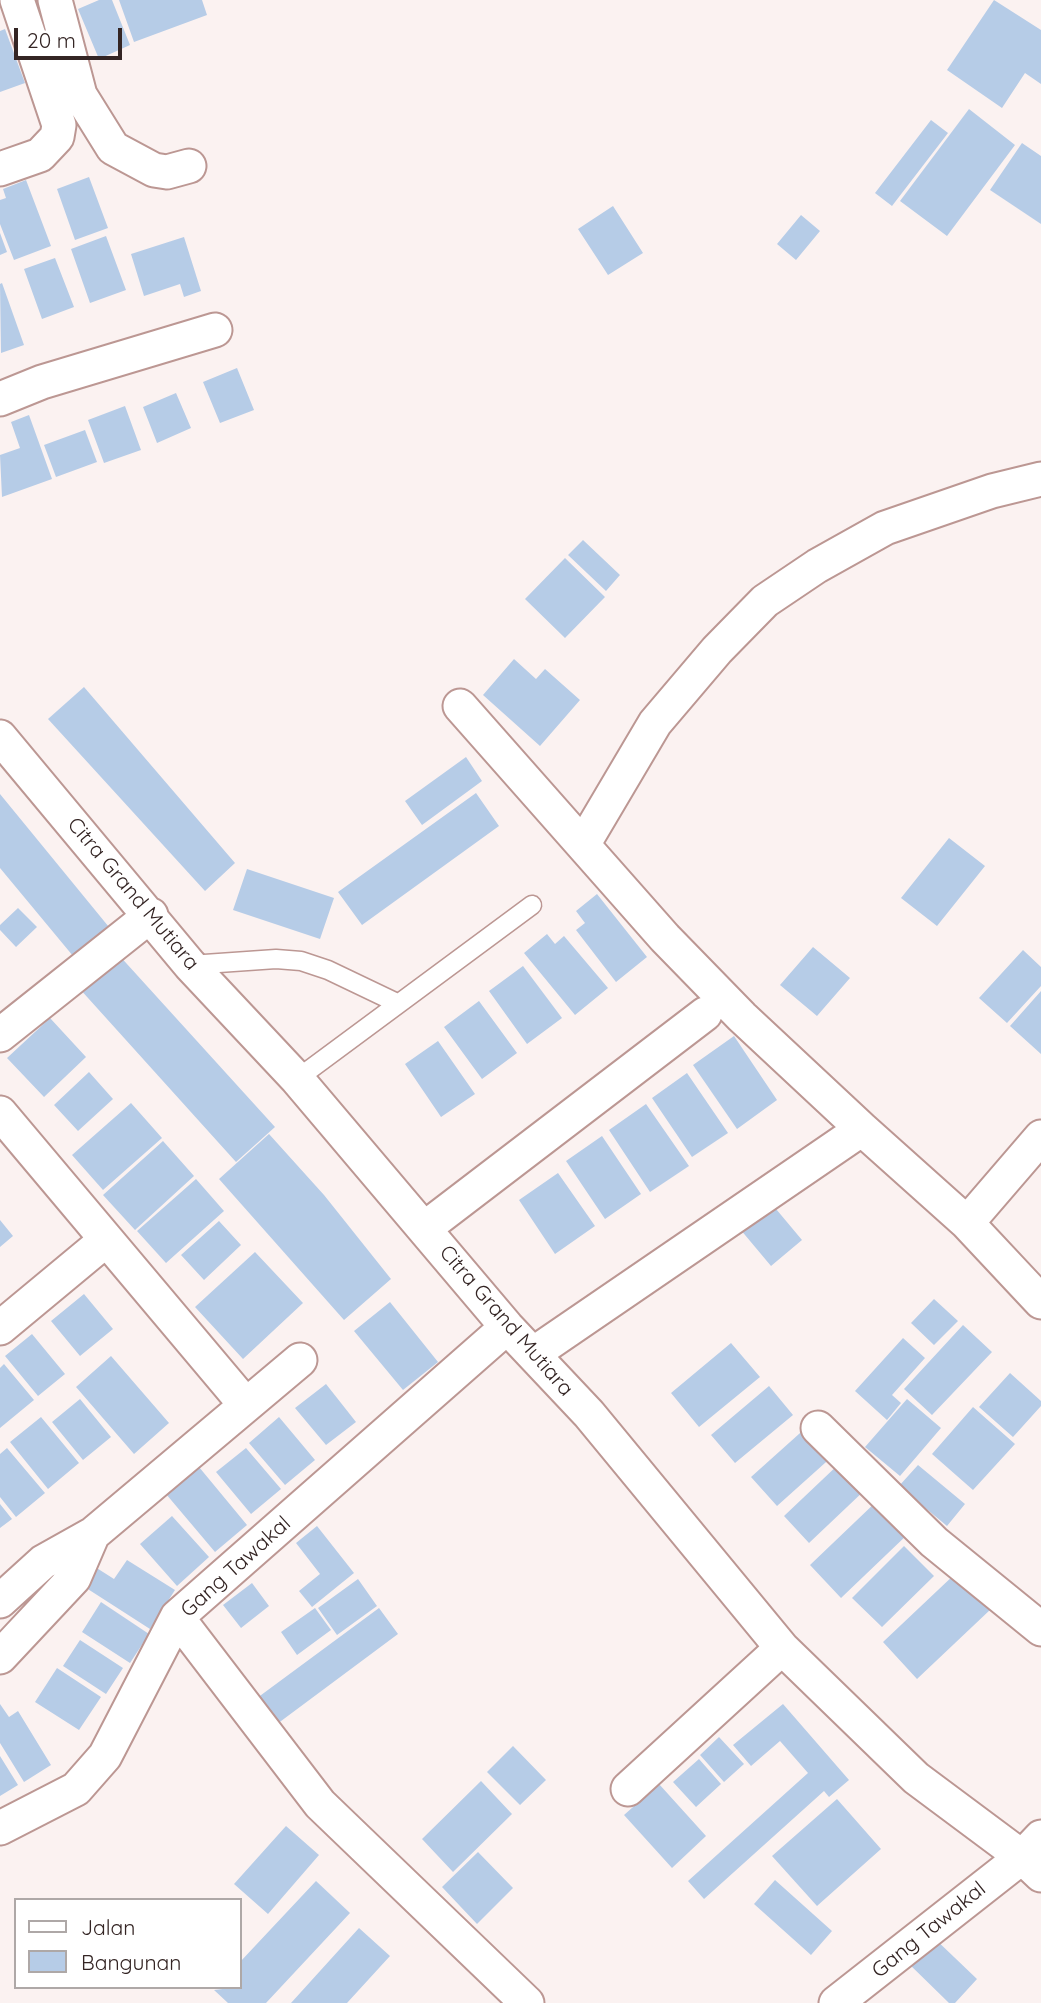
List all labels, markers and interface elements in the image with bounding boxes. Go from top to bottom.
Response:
scale bar [18,14,126,58]
text: 20 m [27,27,76,53]
street label: Citra Grand Mutiara [62,813,204,975]
street label: Citra Grand Mutiara [434,1240,578,1402]
street label: Gang Tawakal [176,1511,296,1623]
street label: Gang Tawakal [867,1876,991,1984]
legend [14,1898,242,1989]
text: Jalan [81,1914,135,1940]
text: Bangunan [81,1949,181,1975]

